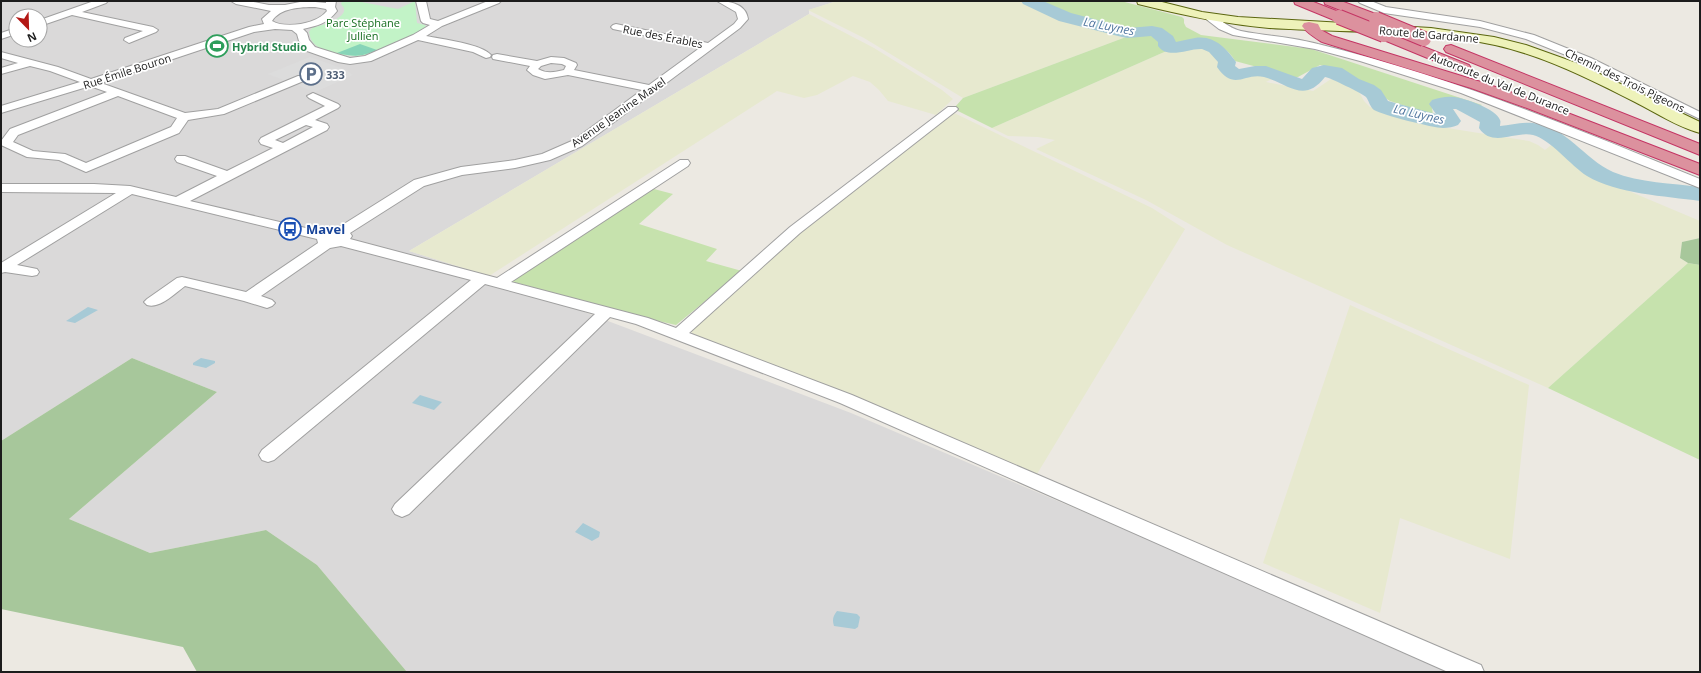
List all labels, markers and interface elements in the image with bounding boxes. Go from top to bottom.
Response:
north arrow [8,8,48,48]
water label: La Luynes [1082,13,1136,39]
park label: Parc Stéphane Jullien [326,15,400,43]
street label: Rue des Érables [622,21,704,51]
street label: Route de Gardanne [1379,22,1479,46]
text: N [25,29,39,46]
sports icon: Hybrid Studio [204,33,230,59]
place label: Hybrid Studio [232,39,307,54]
street label: Chemin des Trois Pigeons [1563,44,1687,116]
street label: Autoroute du Val de Durance [1428,48,1572,118]
street label: Rue Émile Bouron [81,50,173,92]
parking icon: 333 [298,61,324,87]
place label: 333 [326,67,345,82]
street label: Avenue Jeanine Mavel [568,74,668,150]
water label: La Luynes [1392,100,1446,128]
bus stop icon: Mavel [277,216,303,242]
place label: Mavel [306,220,345,238]

